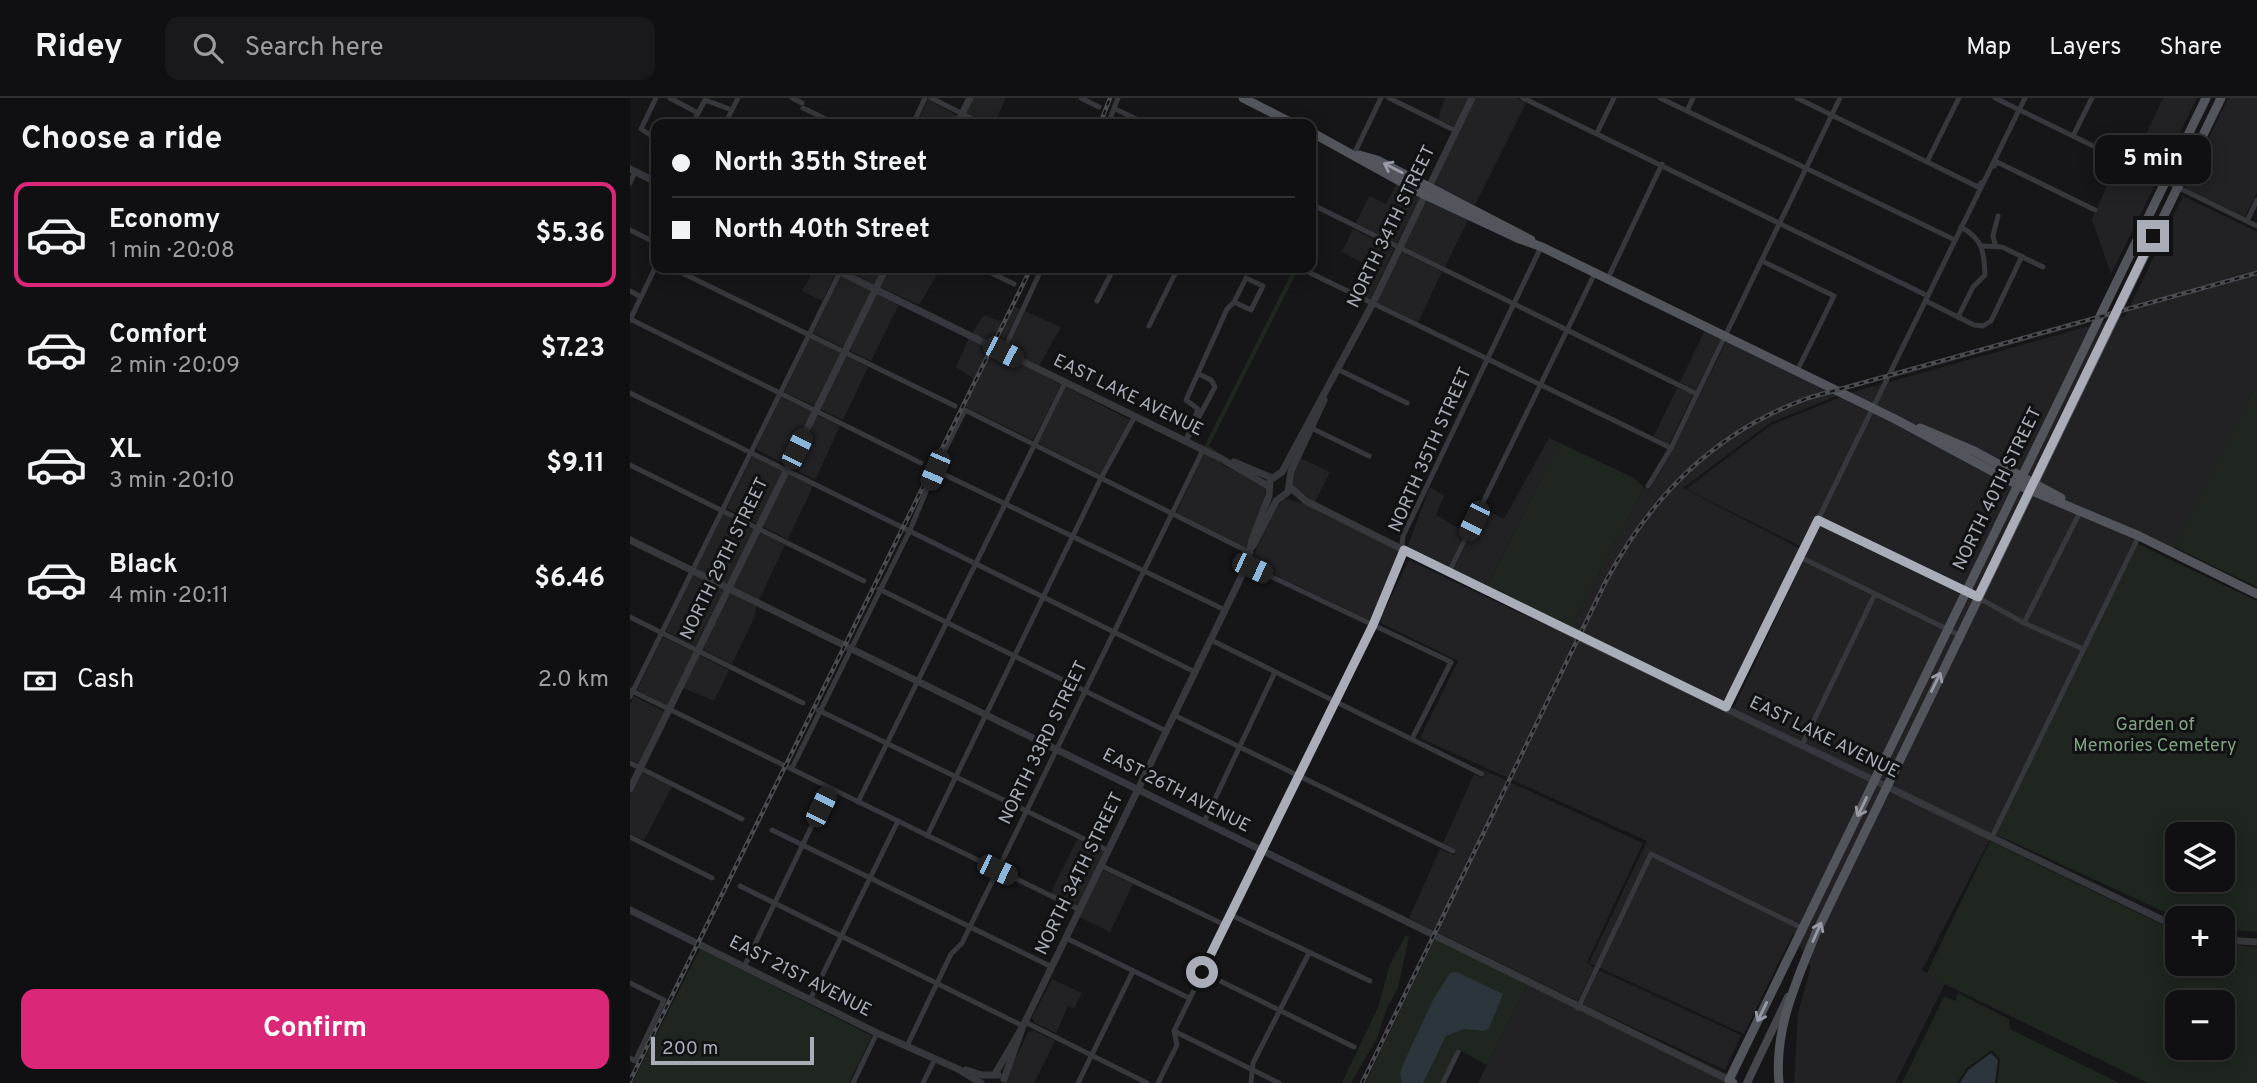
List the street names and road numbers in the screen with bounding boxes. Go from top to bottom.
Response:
street label: NORTH 34TH STREET [1343,142,1441,312]
street label: EAST LAKE AVENUE [1049,350,1207,442]
street label: NORTH 35TH STREET [1384,364,1478,536]
street label: NORTH 40TH STREET [1948,404,2048,574]
street label: NORTH 29TH STREET [676,474,774,644]
street label: NORTH 33RD STREET [994,657,1094,829]
street label: EAST LAKE AVENUE [1745,692,1903,784]
street label: EAST 26TH AVENUE [1098,744,1254,838]
street label: NORTH 34TH STREET [1031,789,1129,959]
street label: EAST 21ST AVENUE [725,931,875,1023]

